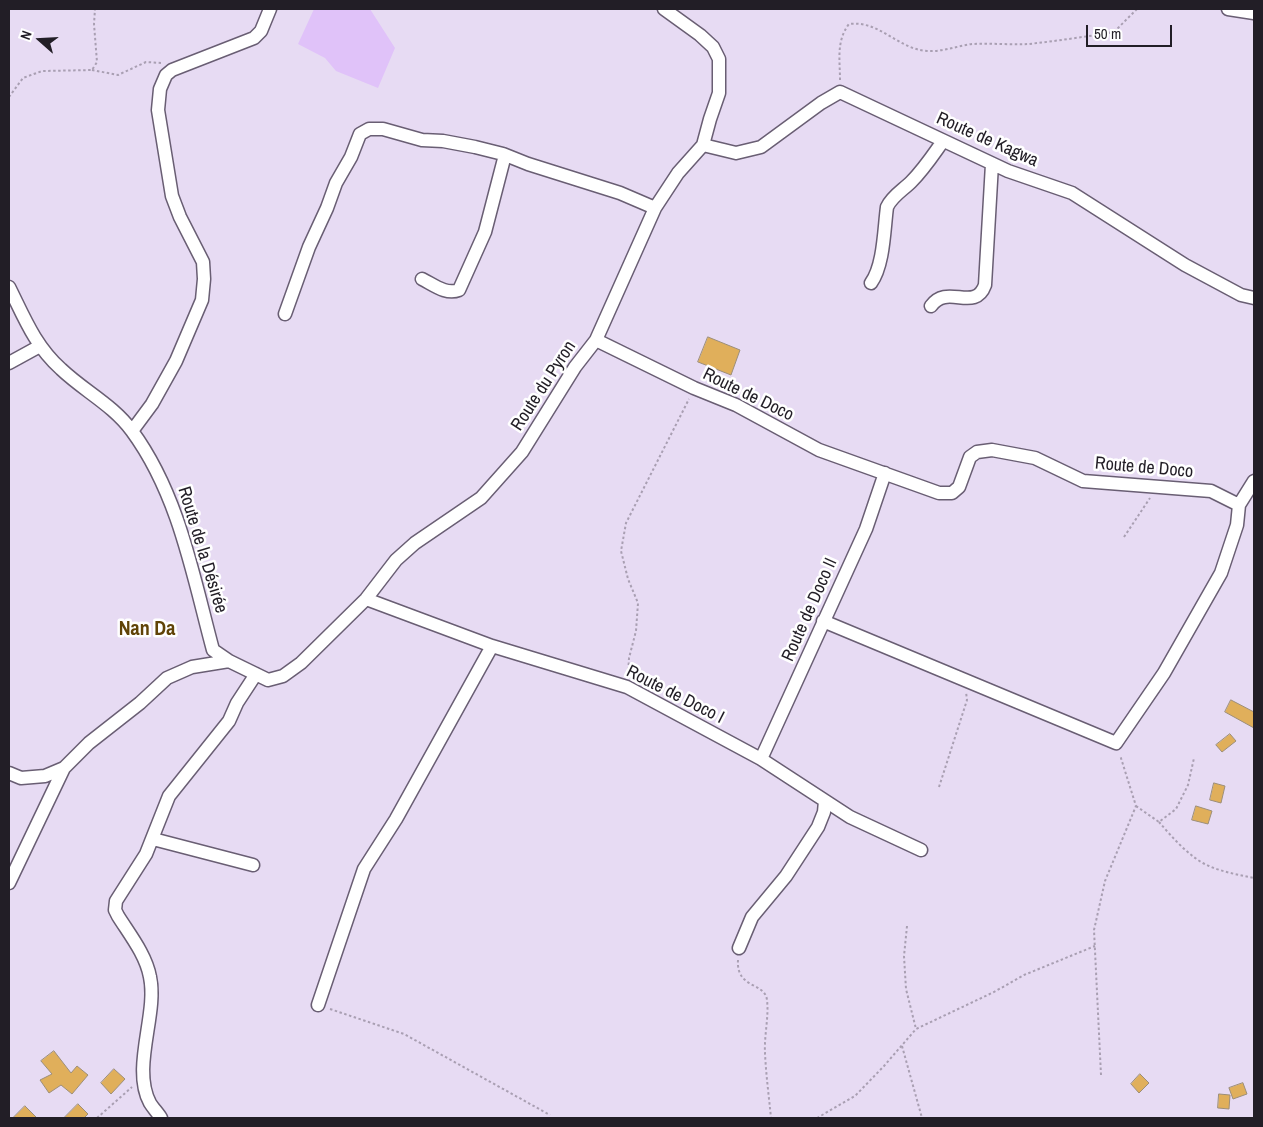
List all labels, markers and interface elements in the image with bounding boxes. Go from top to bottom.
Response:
north arrow [15,15,65,65]
scale bar [1088,15,1174,47]
text: 50 m [1094,23,1121,44]
text: N [16,28,36,42]
street label: Route de Kagwa [933,108,1041,172]
street label: Route du Pyron [507,337,581,435]
street label: Route de Doco [699,364,797,426]
street label: Route de Doco [1094,453,1194,483]
street label: Route de la Désirée [172,484,232,616]
street label: Route de Doco II [778,555,842,665]
district label: Nan Da [119,618,175,642]
street label: Route de Doco I [623,661,727,729]

